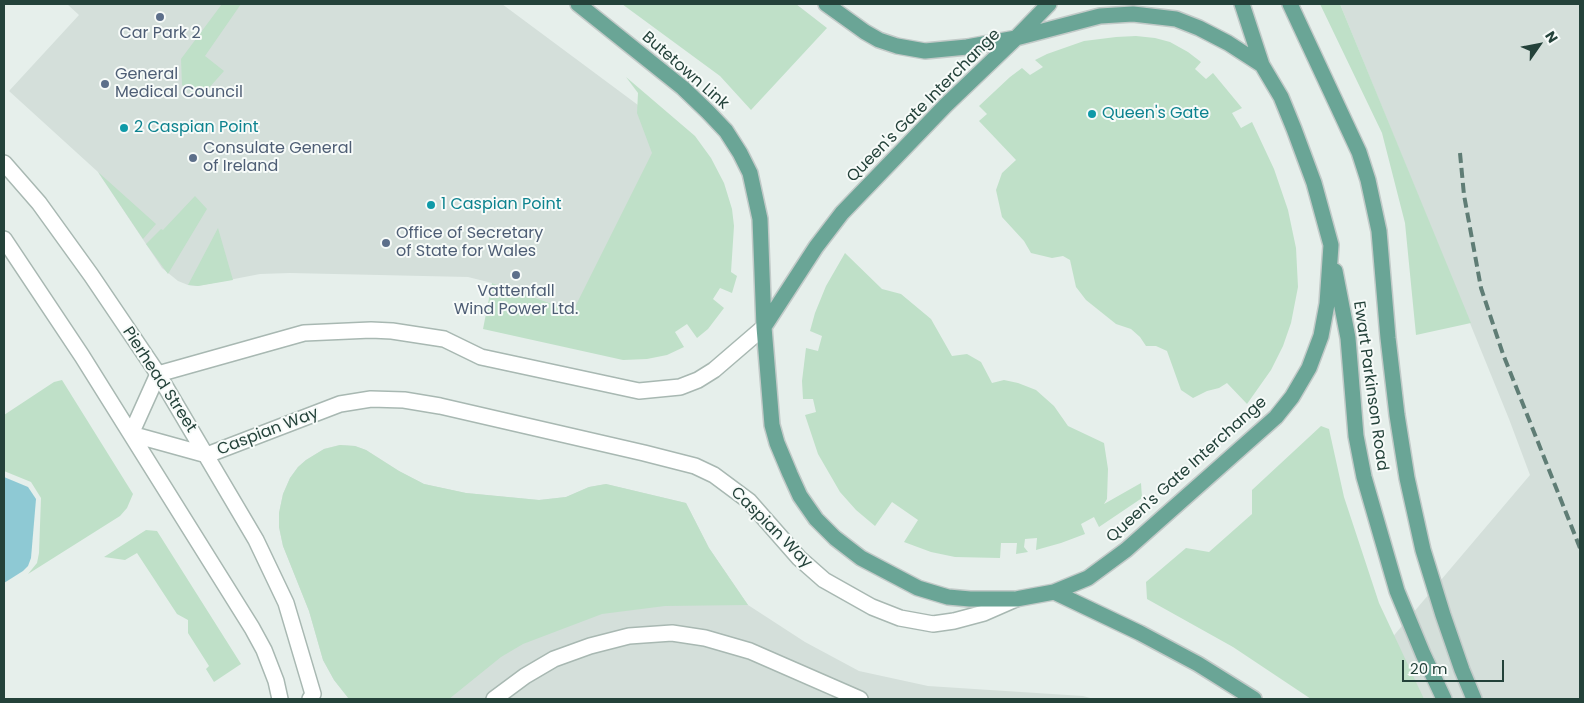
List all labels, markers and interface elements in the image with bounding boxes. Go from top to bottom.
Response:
marker: Car Park 2 [154,11,166,23]
north arrow [1514,20,1564,70]
place label: Car Park 2 [119,24,201,44]
street label: Queen's Gate Interchange [843,25,1005,187]
text: N [1540,27,1563,47]
street label: Butetown Link [638,28,732,114]
place label: General Medical Council [115,65,243,103]
marker: General Medical Council [99,78,111,90]
place label: Queen's Gate [1102,104,1209,124]
marker: Queen's Gate [1086,108,1098,120]
place label: 2 Caspian Point [134,118,259,138]
marker: 2 Caspian Point [118,122,130,134]
place label: Consulate General of Ireland [203,139,352,177]
marker: Consulate General of Ireland [187,152,199,164]
place label: 1 Caspian Point [441,195,561,215]
marker: 1 Caspian Point [425,199,437,211]
place label: Office of Secretary of State for Wales [396,224,543,262]
marker: Office of Secretary of State for Wales [380,237,392,249]
marker: Vattenfall Wind Power Ltd. [510,269,522,281]
place label: Vattenfall Wind Power Ltd. [454,282,578,320]
street label: Ewart Parkinson Road [1349,300,1391,472]
street label: Pierhead Street [118,324,200,436]
street label: Queen's Gate Interchange [1103,393,1271,547]
street label: Caspian Way [215,404,321,460]
street label: Caspian Way [726,483,816,573]
scale bar [1404,650,1506,682]
text: 20 m [1410,658,1448,679]

